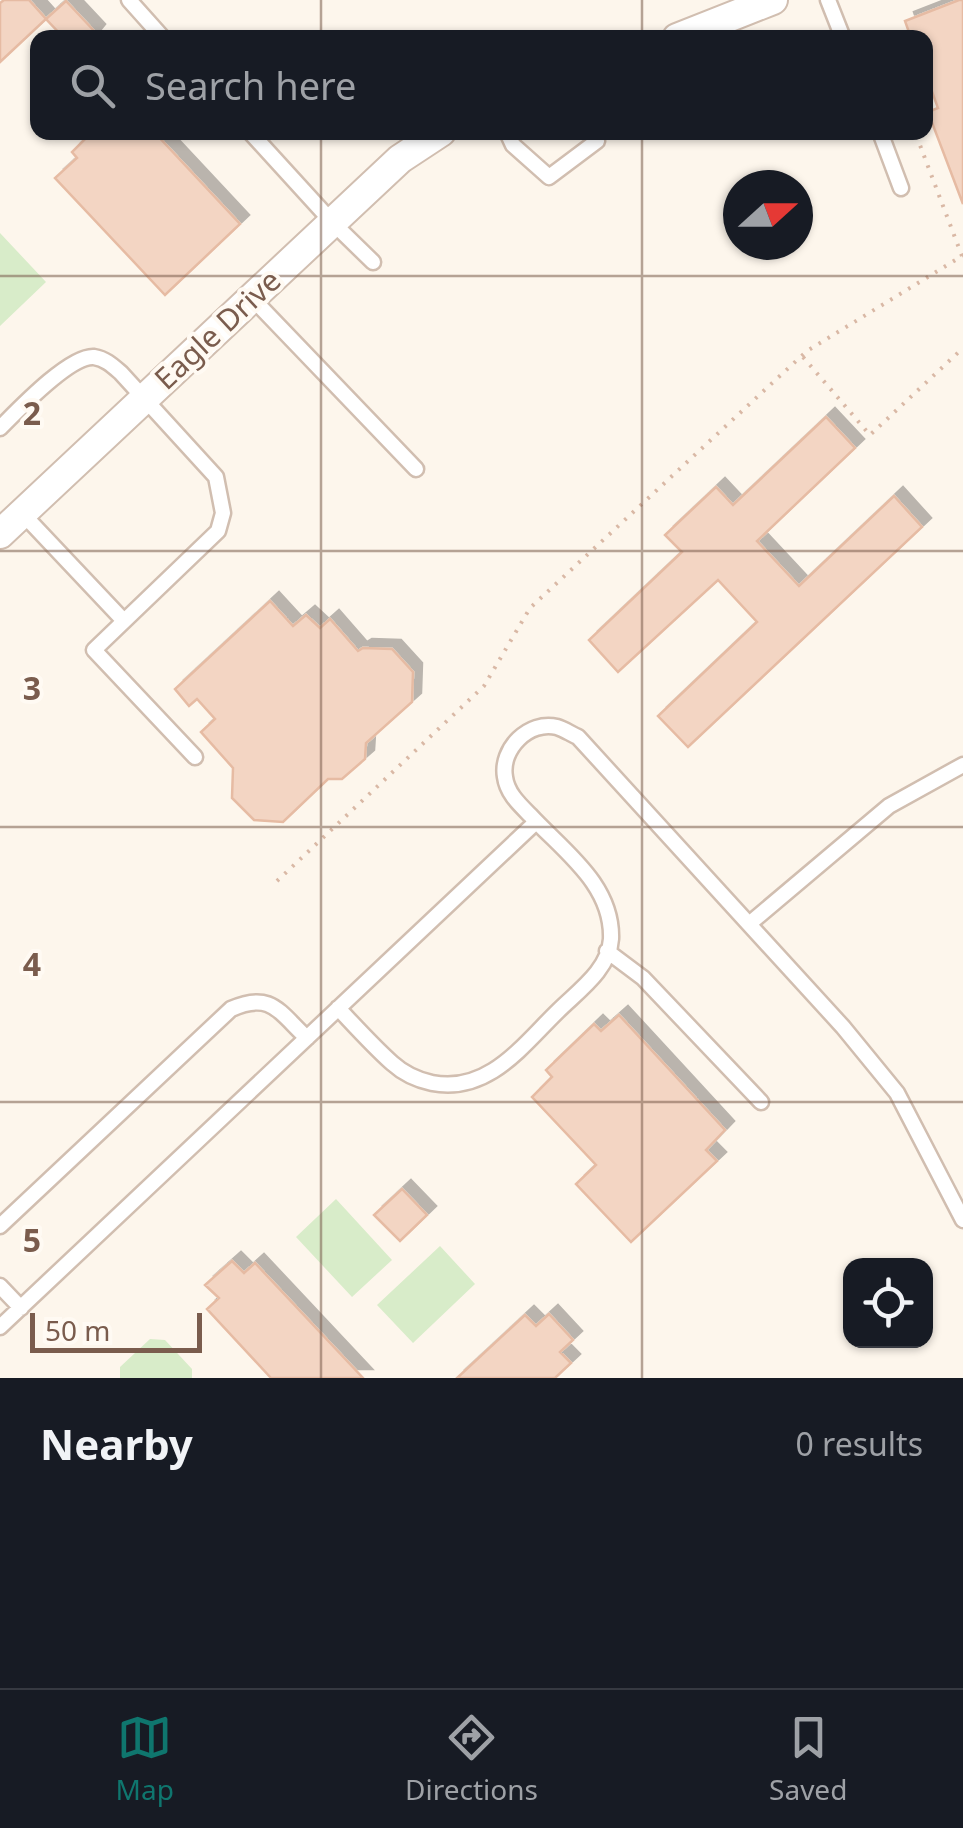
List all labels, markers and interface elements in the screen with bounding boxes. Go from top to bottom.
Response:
search box [30,30,933,140]
icon: search [65,58,120,113]
text: Search here [145,59,356,111]
north arrow [723,170,813,260]
street label: Eagle Drive [145,260,289,398]
text: 2 [23,391,41,434]
text: 3 [23,666,41,709]
text: 4 [23,942,41,985]
text: 5 [23,1218,41,1261]
map controls [843,1258,933,1348]
button: locate [843,1258,933,1348]
scale bar [30,1308,202,1352]
text: 50 m [45,1311,111,1349]
text: Nearby [40,1415,193,1472]
text: 0 results [796,1422,923,1465]
tab: Map [116,1710,174,1808]
tab: Directions [405,1710,538,1808]
tab: Saved [769,1710,847,1808]

